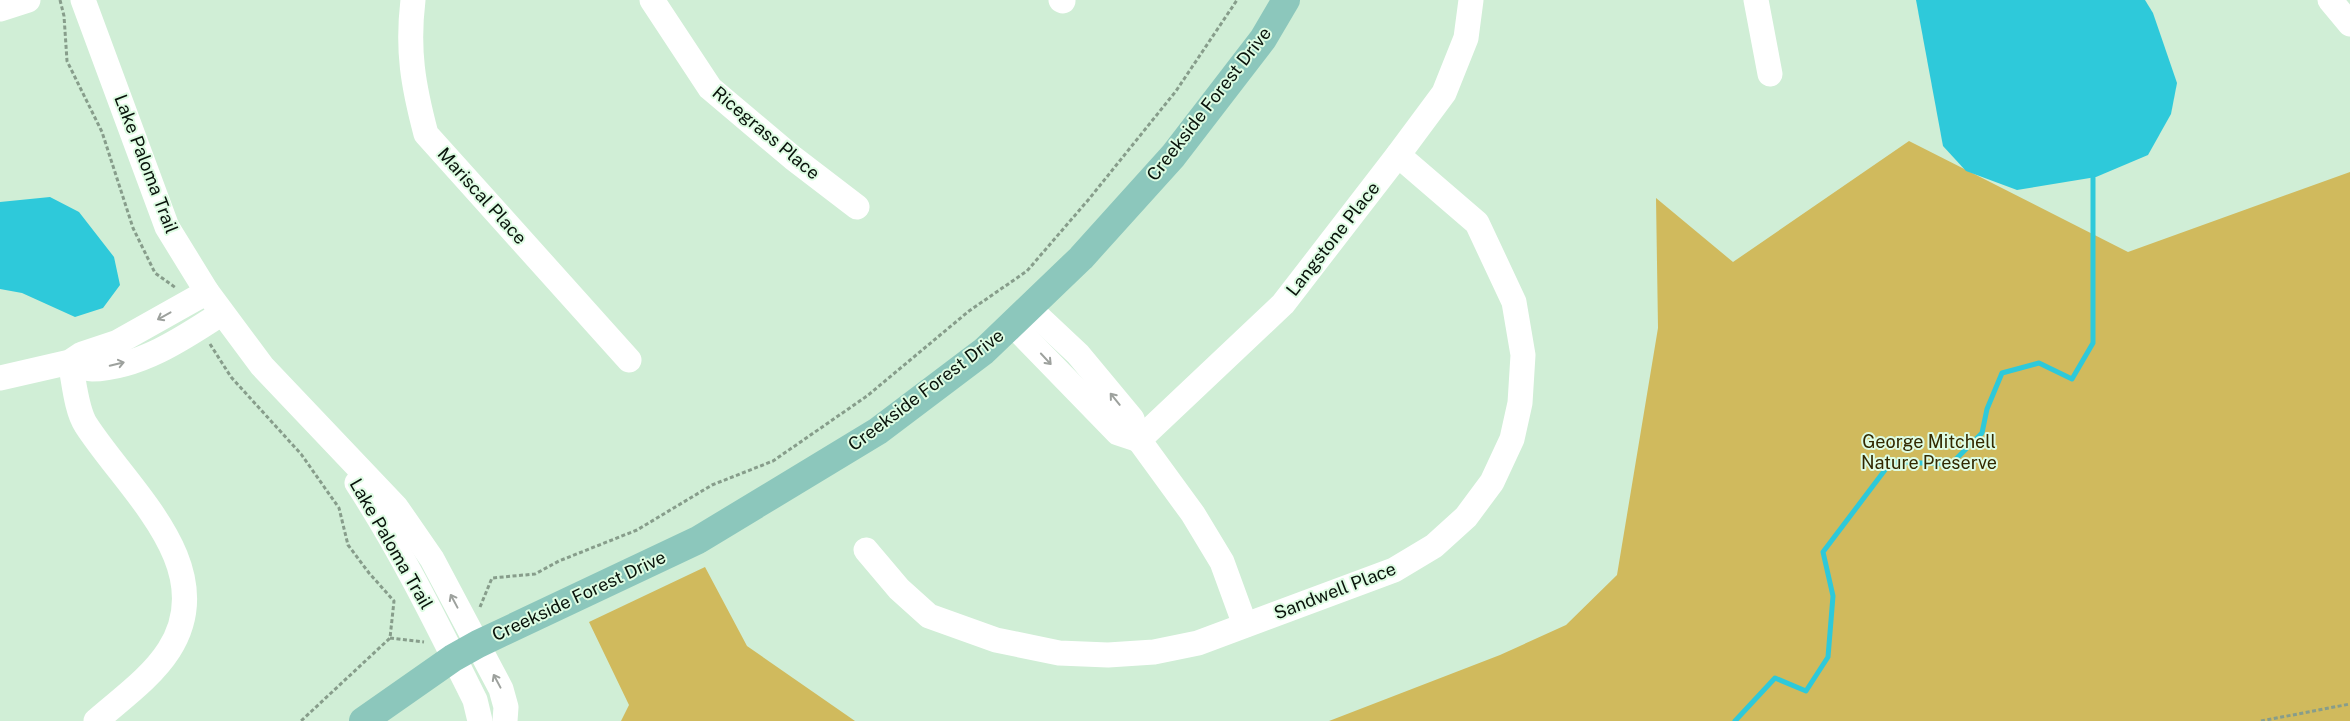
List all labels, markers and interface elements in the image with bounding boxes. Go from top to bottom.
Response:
street label: Creekside Forest Drive [1142,23,1275,185]
street label: Ricegrass Place [708,82,824,184]
street label: Lake Paloma Trail [110,91,183,236]
street label: Mariscal Place [434,143,531,248]
street label: Langstone Place [1282,178,1384,300]
one-way arrow [156,311,171,321]
street label: Creekside Forest Drive [844,324,1008,455]
one-way arrow [1040,353,1052,366]
one-way arrow [109,359,125,368]
one-way arrow [1110,392,1121,405]
park label: George Mitchell Nature Preserve [1861,431,1997,473]
street label: Lake Paloma Trail [346,475,437,613]
street label: Creekside Forest Drive [489,546,669,645]
street label: Sandwell Place [1271,558,1399,623]
one-way arrow [449,594,458,609]
one-way arrow [492,674,501,689]

